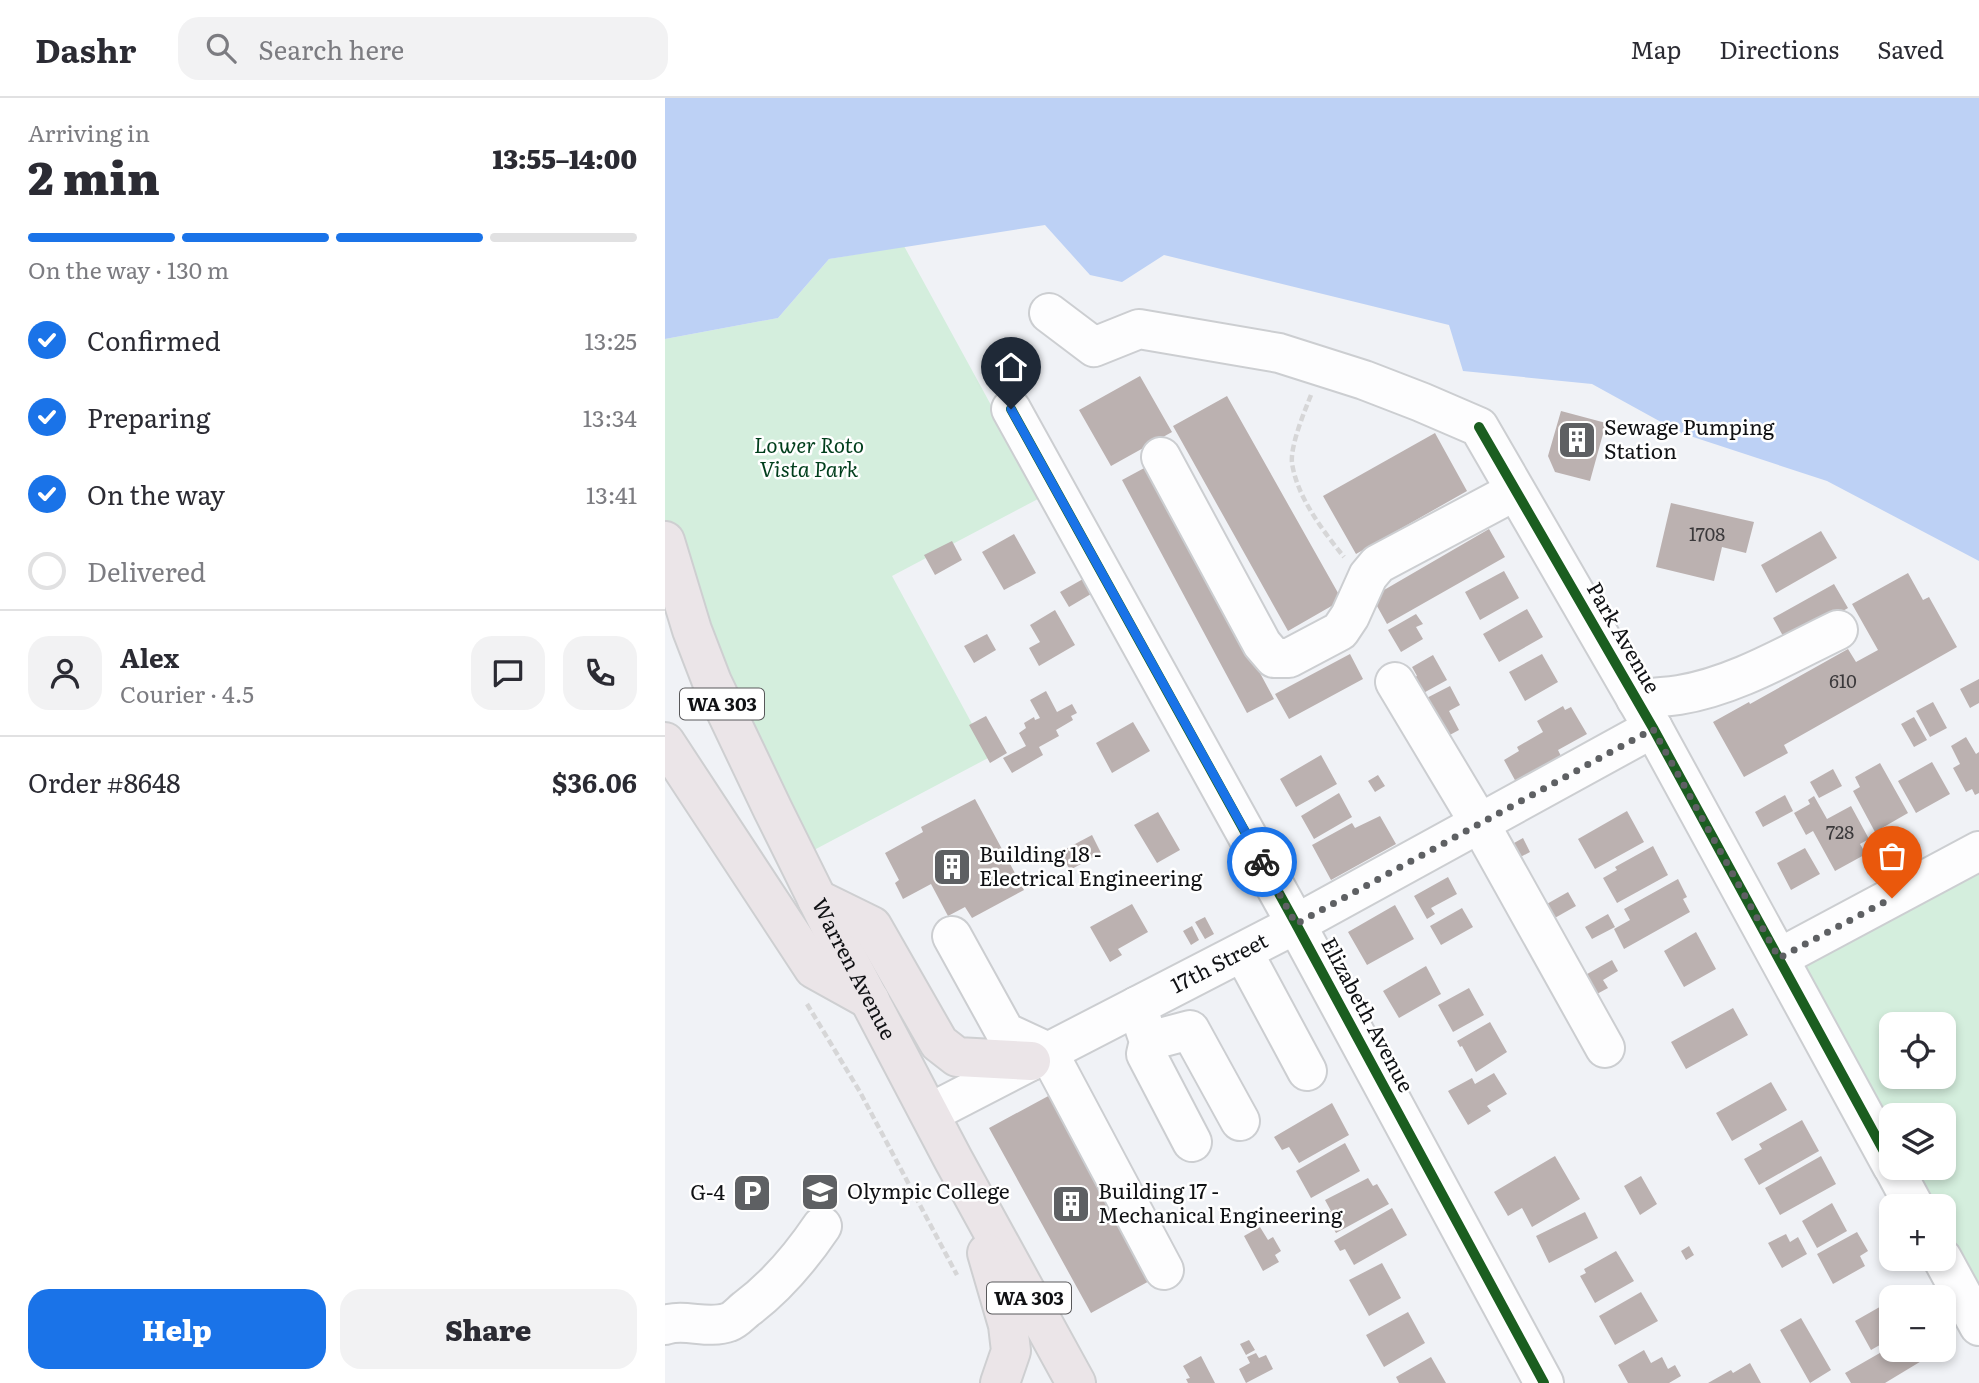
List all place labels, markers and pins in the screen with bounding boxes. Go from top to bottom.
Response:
pin [981,337,1041,409]
place label: Sewage Pumping Station [1604,410,1775,465]
building icon: Sewage Pumping Station [1556,419,1598,461]
pin [1862,826,1922,898]
place label: Building 18 - Electrical Engineering [979,837,1203,892]
building icon: Building 18 - Electrical Engineering [931,846,973,888]
school or university icon: Olympic College [799,1171,841,1213]
parking icon: G-4 [731,1172,773,1214]
place label: Olympic College [847,1174,1010,1205]
place label: Building 17 - Mechanical Engineering [1098,1174,1343,1229]
place label: G-4 [690,1175,725,1206]
building icon: Building 17 - Mechanical Engineering [1050,1183,1092,1225]

